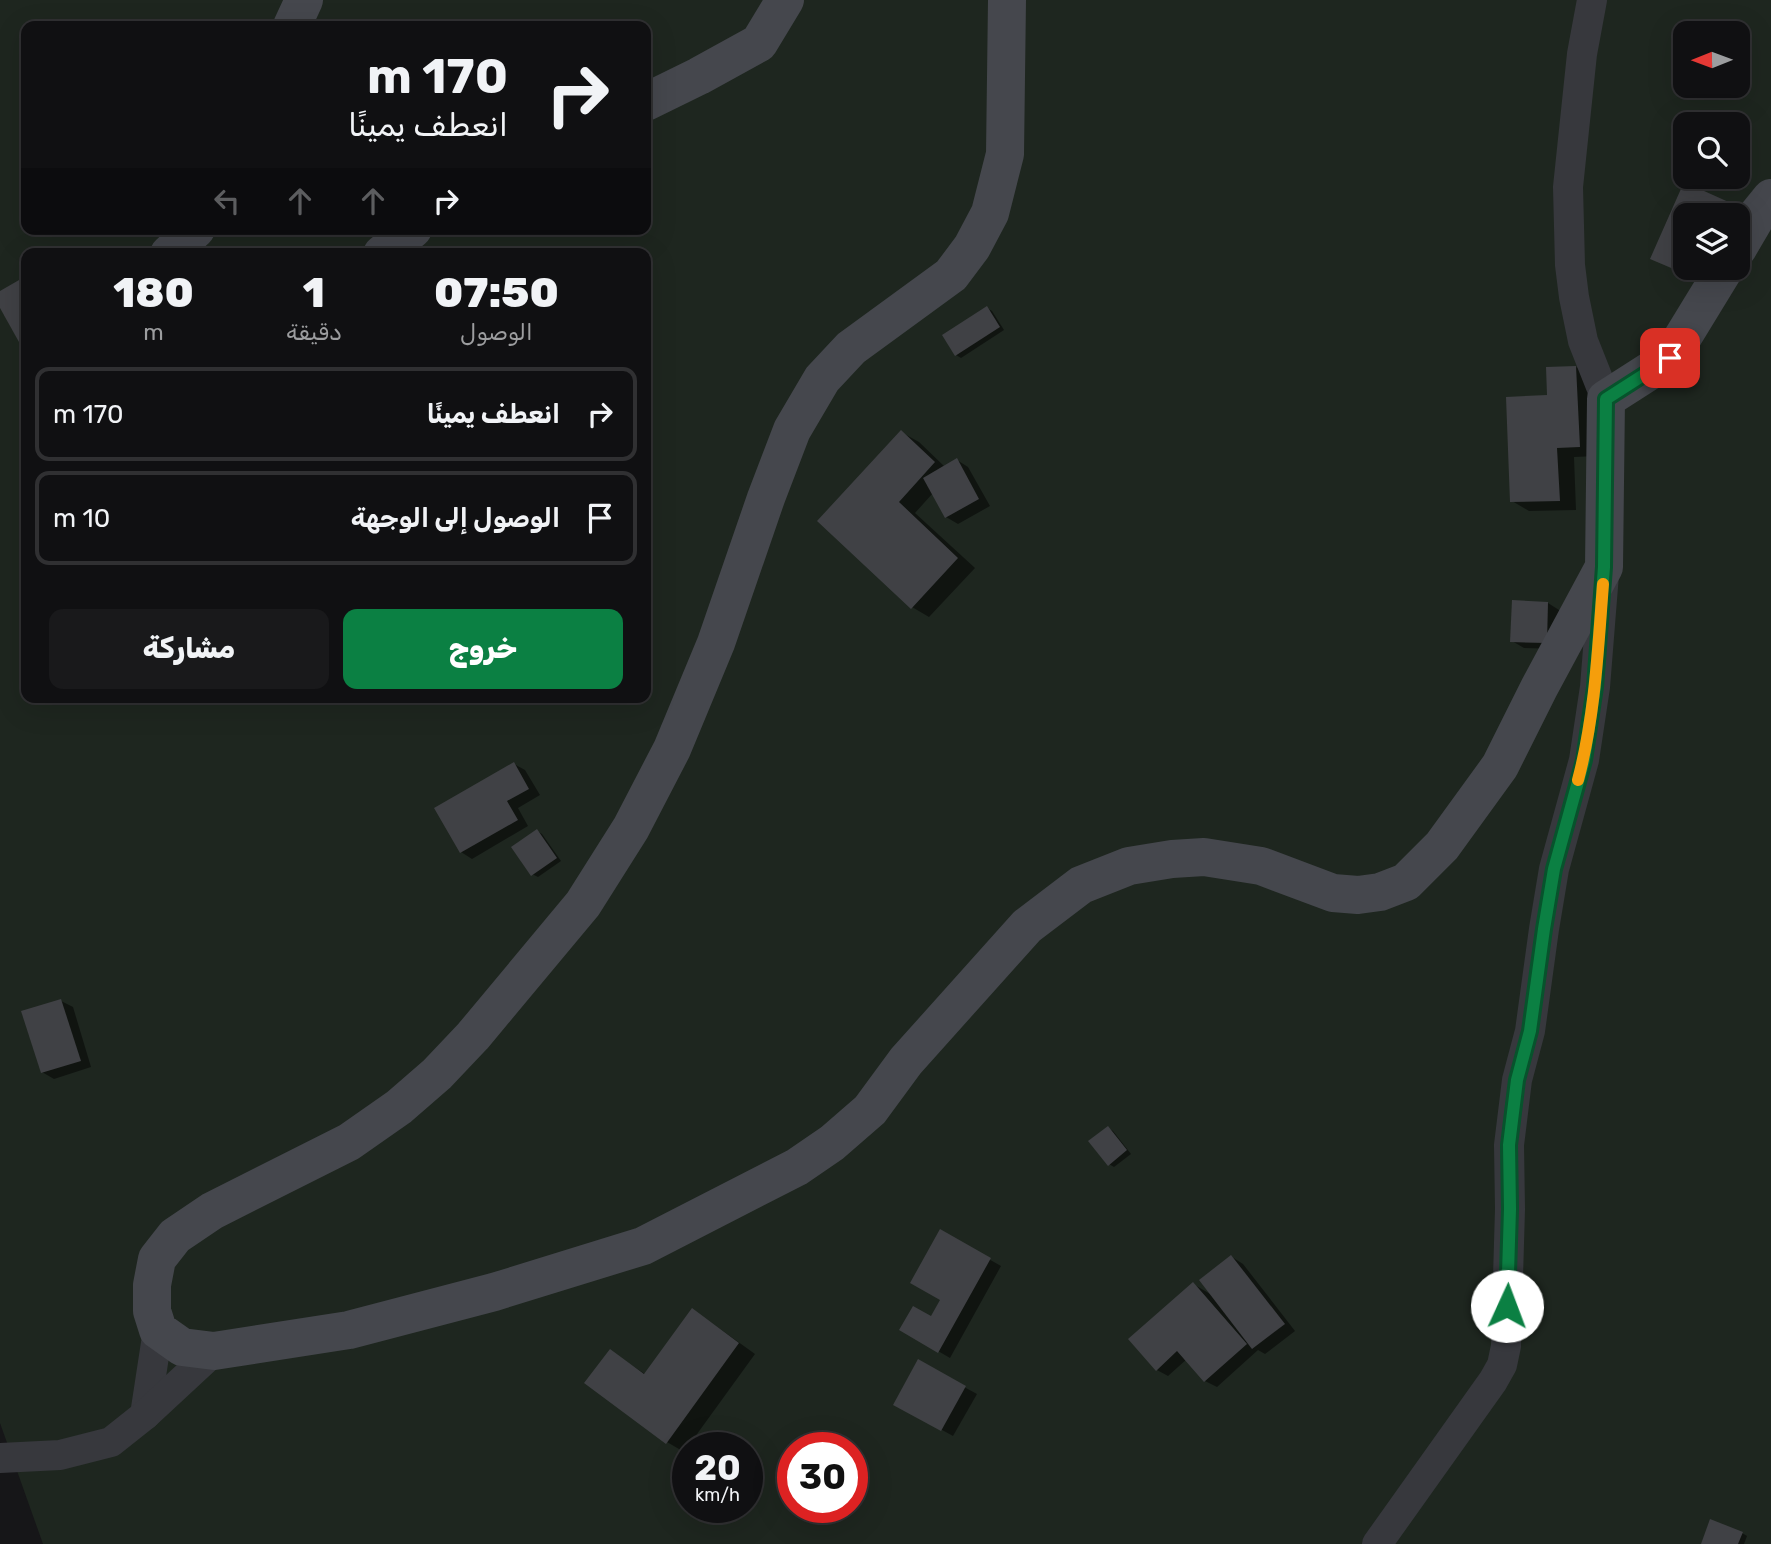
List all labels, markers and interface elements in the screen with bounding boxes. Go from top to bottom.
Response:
north arrow [1673,21,1750,98]
map controls [1673,21,1750,280]
text: 170 m [367,47,508,105]
icon: right [532,49,623,140]
text: انعطف يمينًا [348,106,508,144]
button: search [1673,112,1750,189]
icon: left [208,182,246,220]
icon: ahead [281,182,319,220]
icon: ahead [354,182,392,220]
icon: right [427,182,465,220]
button: layers [1673,203,1750,280]
text: 180 [113,268,194,318]
text: 1 [303,268,325,318]
text: 07:50 [434,268,559,318]
text: m [143,318,164,346]
text: دقيقة [286,318,342,346]
text: الوصول [460,318,533,346]
pin [1640,328,1700,388]
icon: arrive [1651,339,1689,377]
icon: right [581,395,619,433]
text: 170 m [53,399,123,430]
text: انعطف يمينًا [427,399,560,430]
icon: arrive [581,499,619,537]
text: 10 m [53,503,110,534]
text: الوصول إلى الوجهة [351,503,560,534]
button: مشاركة [49,609,329,689]
button: خروج [343,609,623,689]
position arrow [1470,1269,1544,1343]
speed limit sign: 30 [777,1432,868,1523]
text: 20 [694,1447,741,1489]
text: km/h [695,1484,740,1506]

